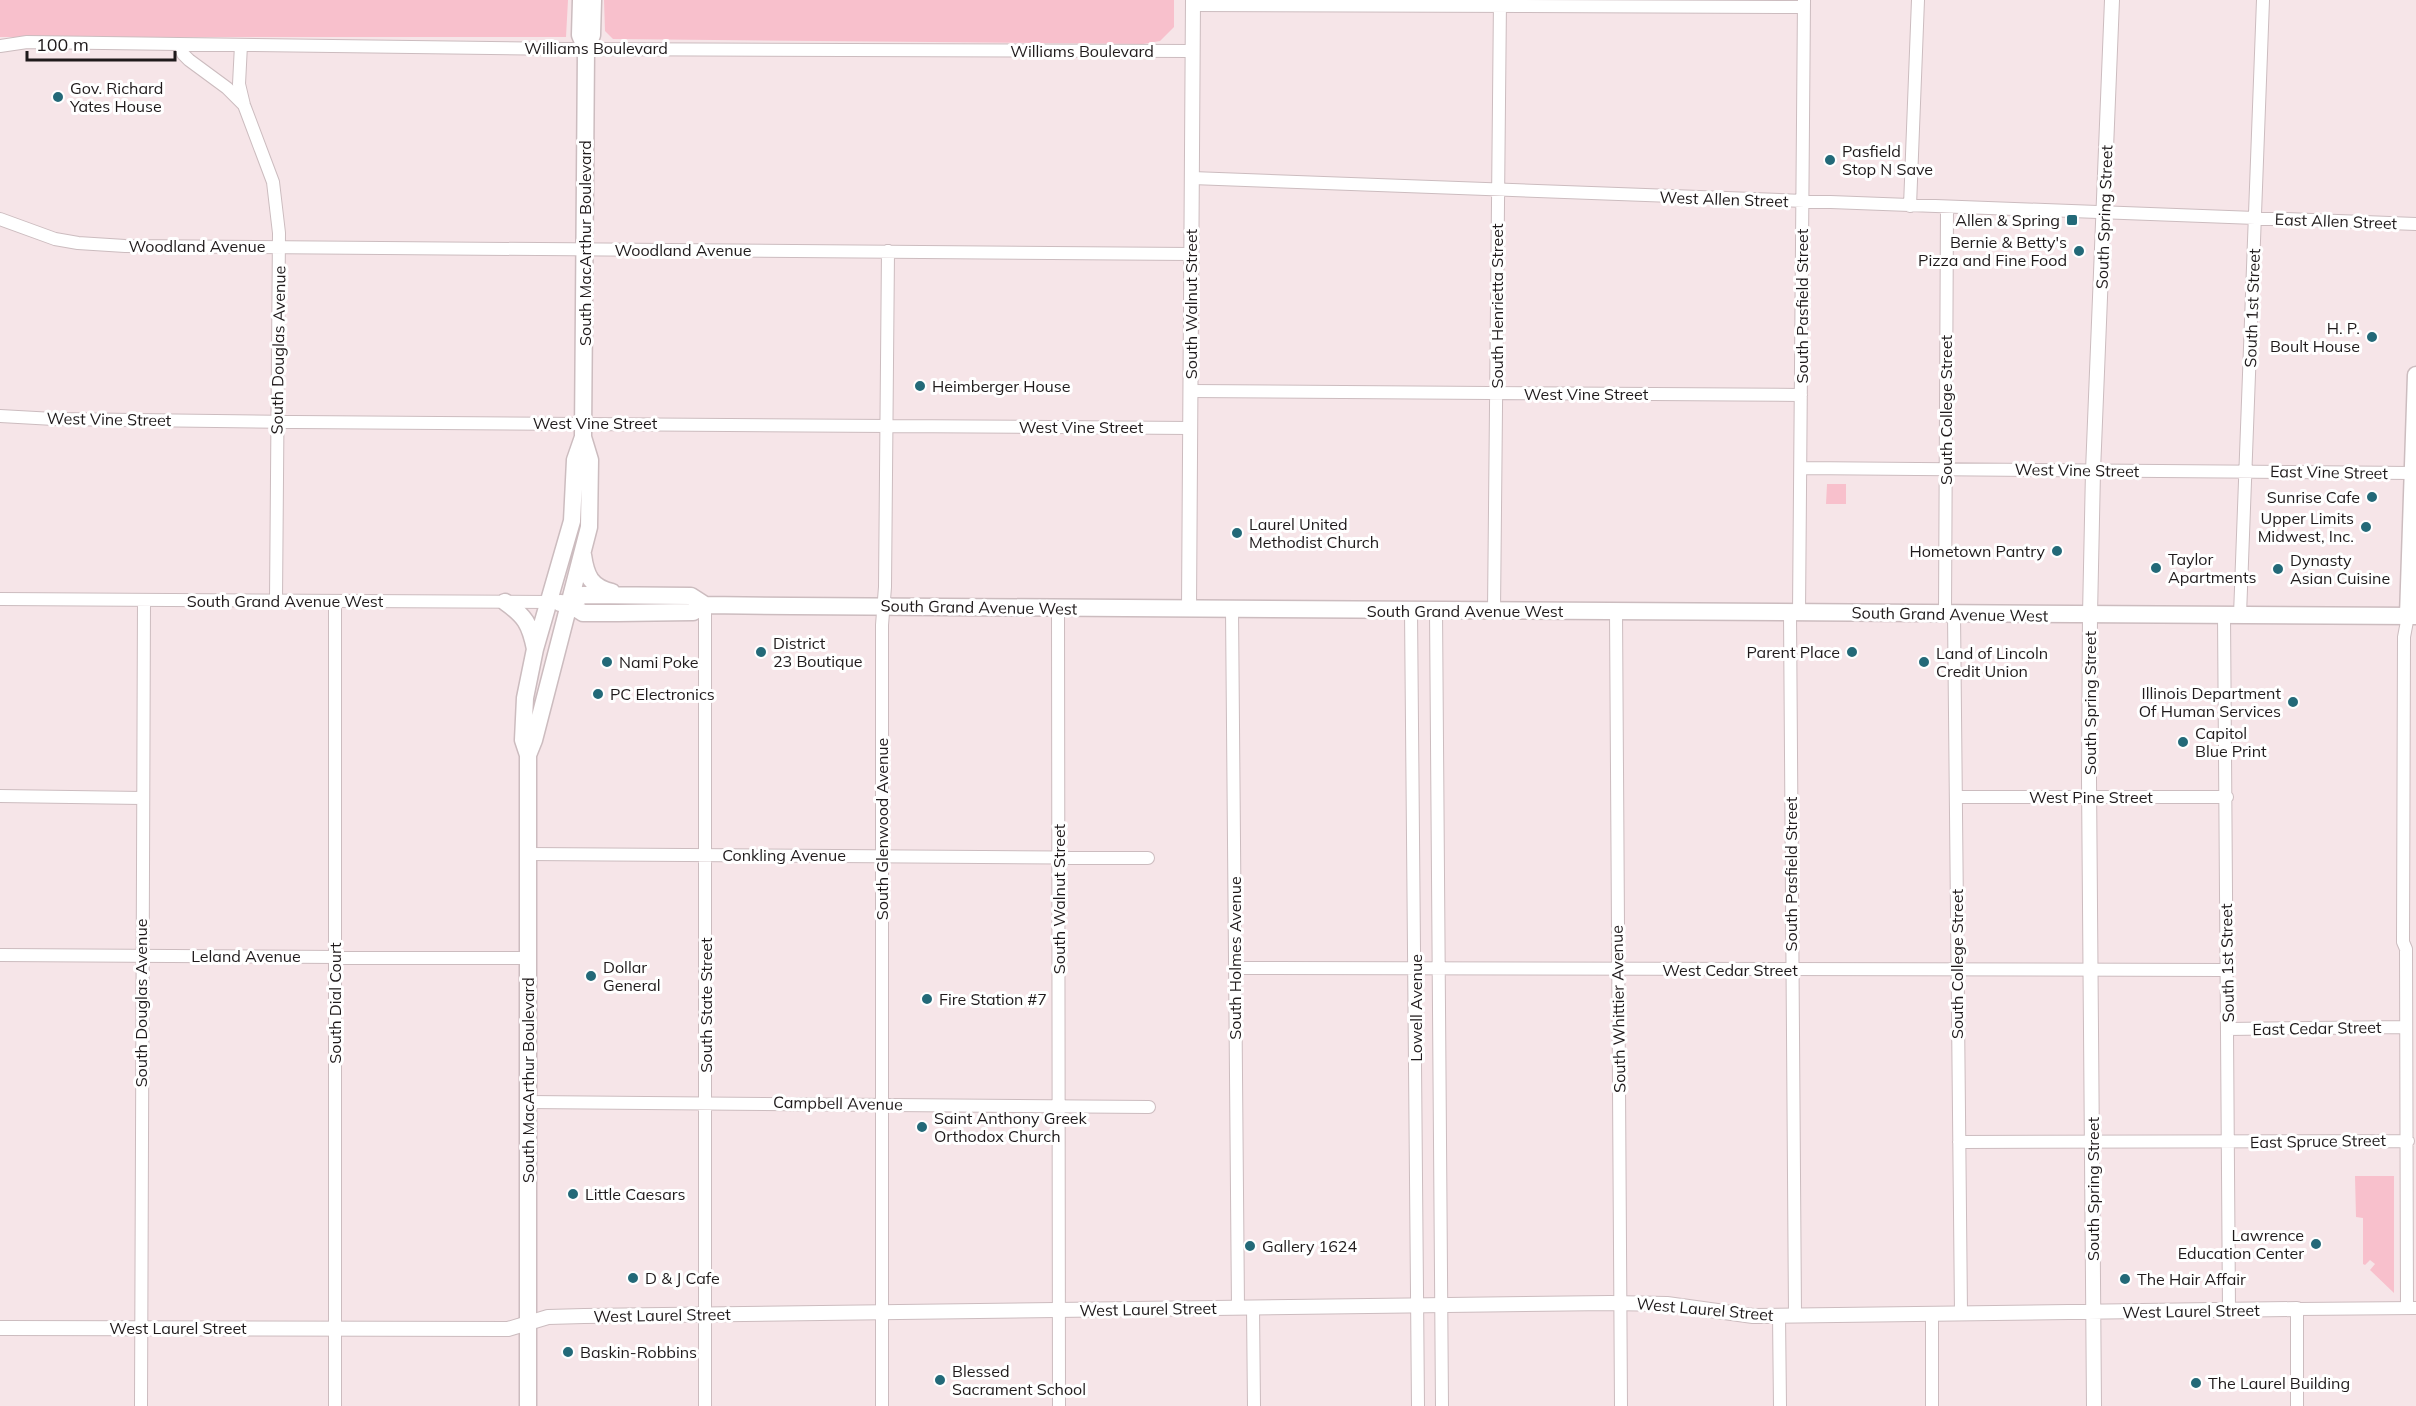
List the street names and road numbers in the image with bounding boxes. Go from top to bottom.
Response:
street label: Williams Boulevard [524,38,668,58]
street label: Williams Boulevard [1010,41,1154,61]
street label: South MacArthur Boulevard [575,140,595,346]
street label: South Spring Street [2091,144,2117,289]
street label: West Allen Street [1659,187,1789,211]
street label: East Allen Street [2274,209,2398,233]
street label: South Henrietta Street [1487,223,1507,389]
street label: South Walnut Street [1181,228,1201,379]
street label: South Pasfield Street [1792,228,1812,383]
street label: Woodland Avenue [128,236,266,256]
street label: Woodland Avenue [614,240,752,260]
street label: South 1st Street [2240,248,2264,368]
street label: South Douglas Avenue [267,265,289,435]
street label: South College Street [1936,335,1956,485]
street label: West Vine Street [1524,384,1649,404]
street label: West Vine Street [46,408,172,430]
street label: West Vine Street [533,413,658,433]
street label: West Vine Street [1019,417,1144,437]
street label: West Vine Street [2014,459,2140,481]
street label: East Vine Street [2270,461,2389,483]
street label: South Grand Avenue West [187,591,384,611]
street label: South Grand Avenue West [881,595,1078,619]
street label: South Grand Avenue West [1367,601,1564,621]
street label: South Grand Avenue West [1852,602,2049,626]
street label: South Spring Street [2080,631,2100,775]
street label: South Glenwood Avenue [872,738,892,920]
street label: West Pine Street [2029,787,2153,807]
street label: South Pasfield Street [1781,796,1801,951]
street label: South Walnut Street [1049,823,1069,974]
street label: Conkling Avenue [722,845,846,865]
street label: South Holmes Avenue [1225,876,1245,1040]
street label: South College Street [1947,889,1967,1039]
street label: South 1st Street [2216,903,2238,1023]
street label: South Douglas Avenue [131,919,151,1087]
street label: South Whittier Avenue [1607,925,1629,1093]
street label: South State Street [696,937,716,1073]
street label: South Dial Court [325,942,345,1064]
street label: Leland Avenue [191,946,301,966]
street label: Lowell Avenue [1406,954,1426,1062]
street label: West Cedar Street [1662,960,1798,980]
street label: South MacArthur Boulevard [518,977,538,1183]
street label: East Cedar Street [2252,1017,2382,1039]
street label: Campbell Avenue [773,1092,903,1114]
street label: South Spring Street [2083,1117,2103,1261]
street label: East Spruce Street [2250,1130,2387,1152]
street label: West Laurel Street [1636,1293,1775,1325]
street label: West Laurel Street [1079,1298,1217,1320]
street label: West Laurel Street [2122,1300,2260,1322]
street label: West Laurel Street [593,1304,731,1326]
street label: West Laurel Street [109,1318,247,1338]

